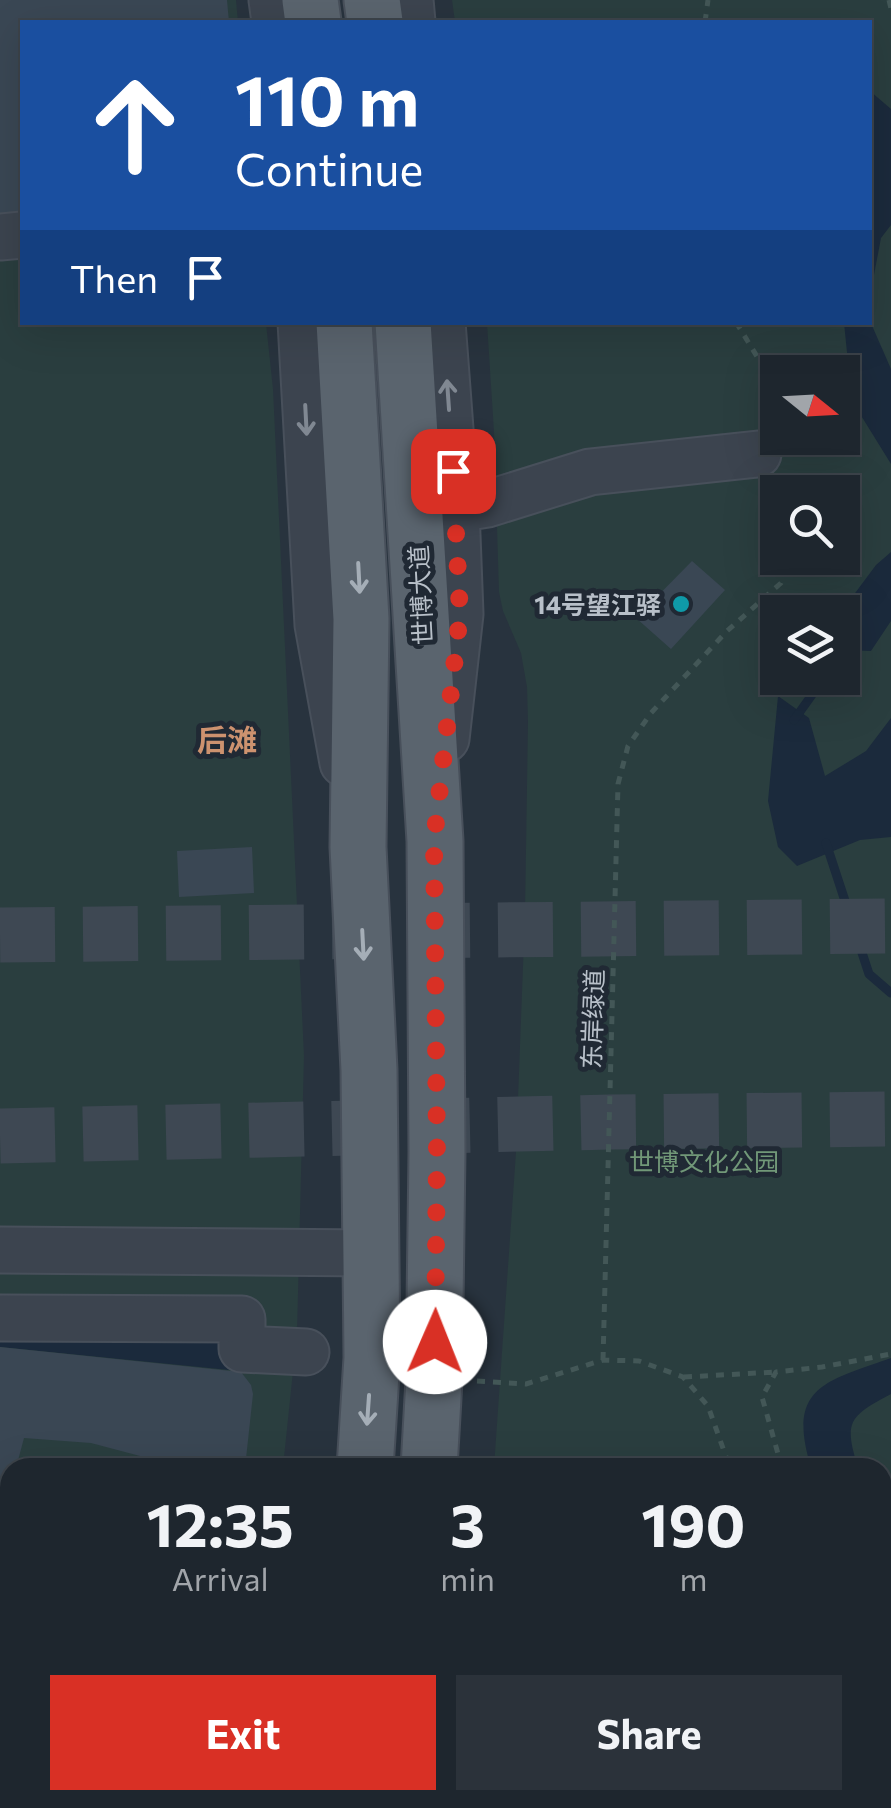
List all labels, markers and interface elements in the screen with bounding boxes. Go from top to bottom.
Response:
text: 110 m [235,55,419,140]
icon: ahead [70,60,200,190]
text: Continue [235,140,423,195]
icon: arrive [178,250,233,305]
text: Then [70,254,158,301]
north arrow [760,355,860,455]
map controls [760,355,860,695]
one-way arrow [438,379,457,411]
one-way arrow [297,403,316,435]
pin [411,429,496,514]
icon: arrive [426,444,481,499]
button: search [760,475,860,575]
street label: 世博大道 [402,544,438,646]
one-way arrow [349,562,368,594]
place label: 14号望江驿 [534,589,661,619]
marker: 14号望江驿 [670,593,692,615]
button: layers [760,595,860,695]
district label: 后滩 [197,720,257,757]
one-way arrow [353,928,372,960]
street label: 东岸绿道 [575,968,609,1070]
park label: 世博文化公园 [629,1146,779,1176]
position arrow [383,1290,487,1394]
one-way arrow [359,1393,378,1425]
text: 12:35 [147,1486,294,1559]
text: 3 [450,1486,485,1559]
text: 190 [641,1486,745,1559]
text: Arrival [172,1558,269,1598]
text: min [440,1558,495,1598]
text: m [679,1558,707,1598]
button: Exit [50,1675,436,1790]
button: Share [456,1675,842,1790]

